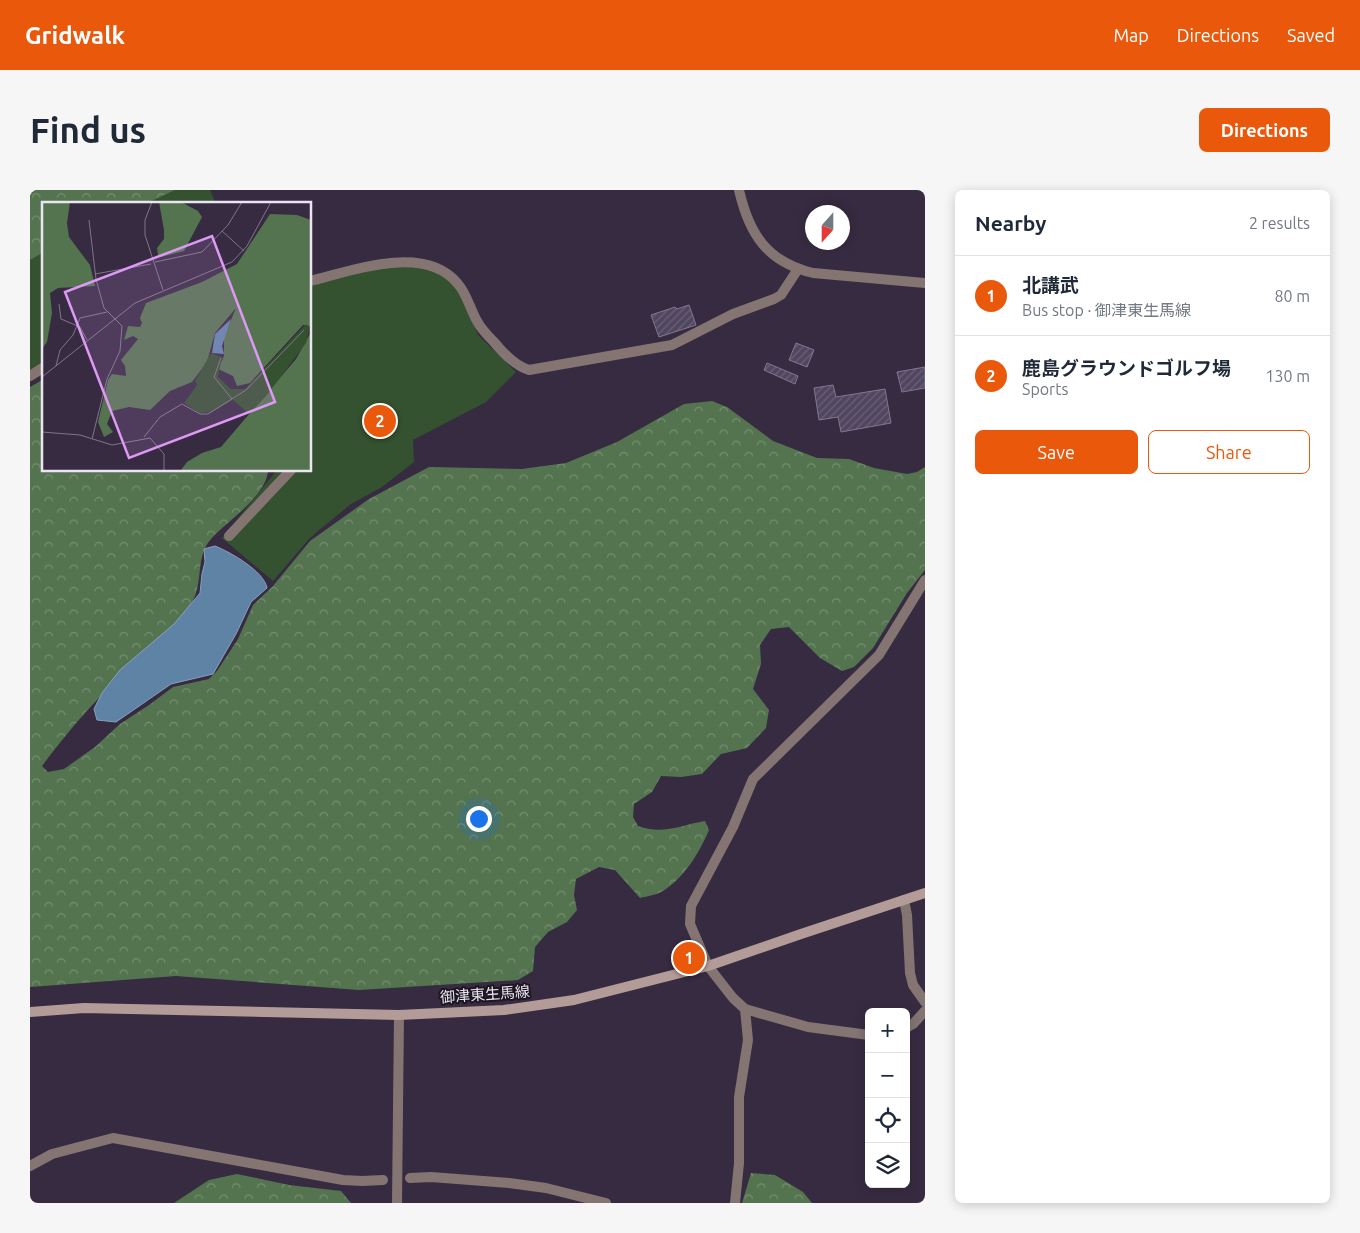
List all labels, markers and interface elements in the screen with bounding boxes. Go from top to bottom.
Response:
text: Gridwalk [25,22,125,49]
text: Map [1113,25,1149,45]
text: Directions [1177,25,1259,45]
text: Saved [1287,25,1335,45]
button: Directions [1199,108,1330,152]
text: Find us [30,110,146,150]
inset map [42,202,311,471]
north arrow [805,205,850,250]
text: Nearby [975,211,1046,235]
text: 2 results [1249,214,1310,232]
text: 北講武 [1022,274,1079,296]
text: 1 [986,287,996,305]
text: 80 m [1274,287,1310,305]
text: Bus stop · 御津東生馬線 [1022,301,1191,319]
text: 鹿島グラウンドゴルフ場 [1022,357,1231,379]
text: 2 [986,367,996,385]
text: 130 m [1265,367,1310,385]
text: Sports [1022,380,1068,398]
pin: 2 [364,402,396,440]
button: Save [975,430,1138,474]
button: Share [1148,430,1310,474]
your location [466,806,492,832]
pin: 1 [673,939,705,977]
street label: 御津東生馬線 [440,982,530,1006]
map controls [865,1008,910,1188]
button: + [865,1008,910,1053]
button: − [865,1053,910,1098]
button: locate [865,1098,910,1143]
button: layers [865,1143,910,1188]

